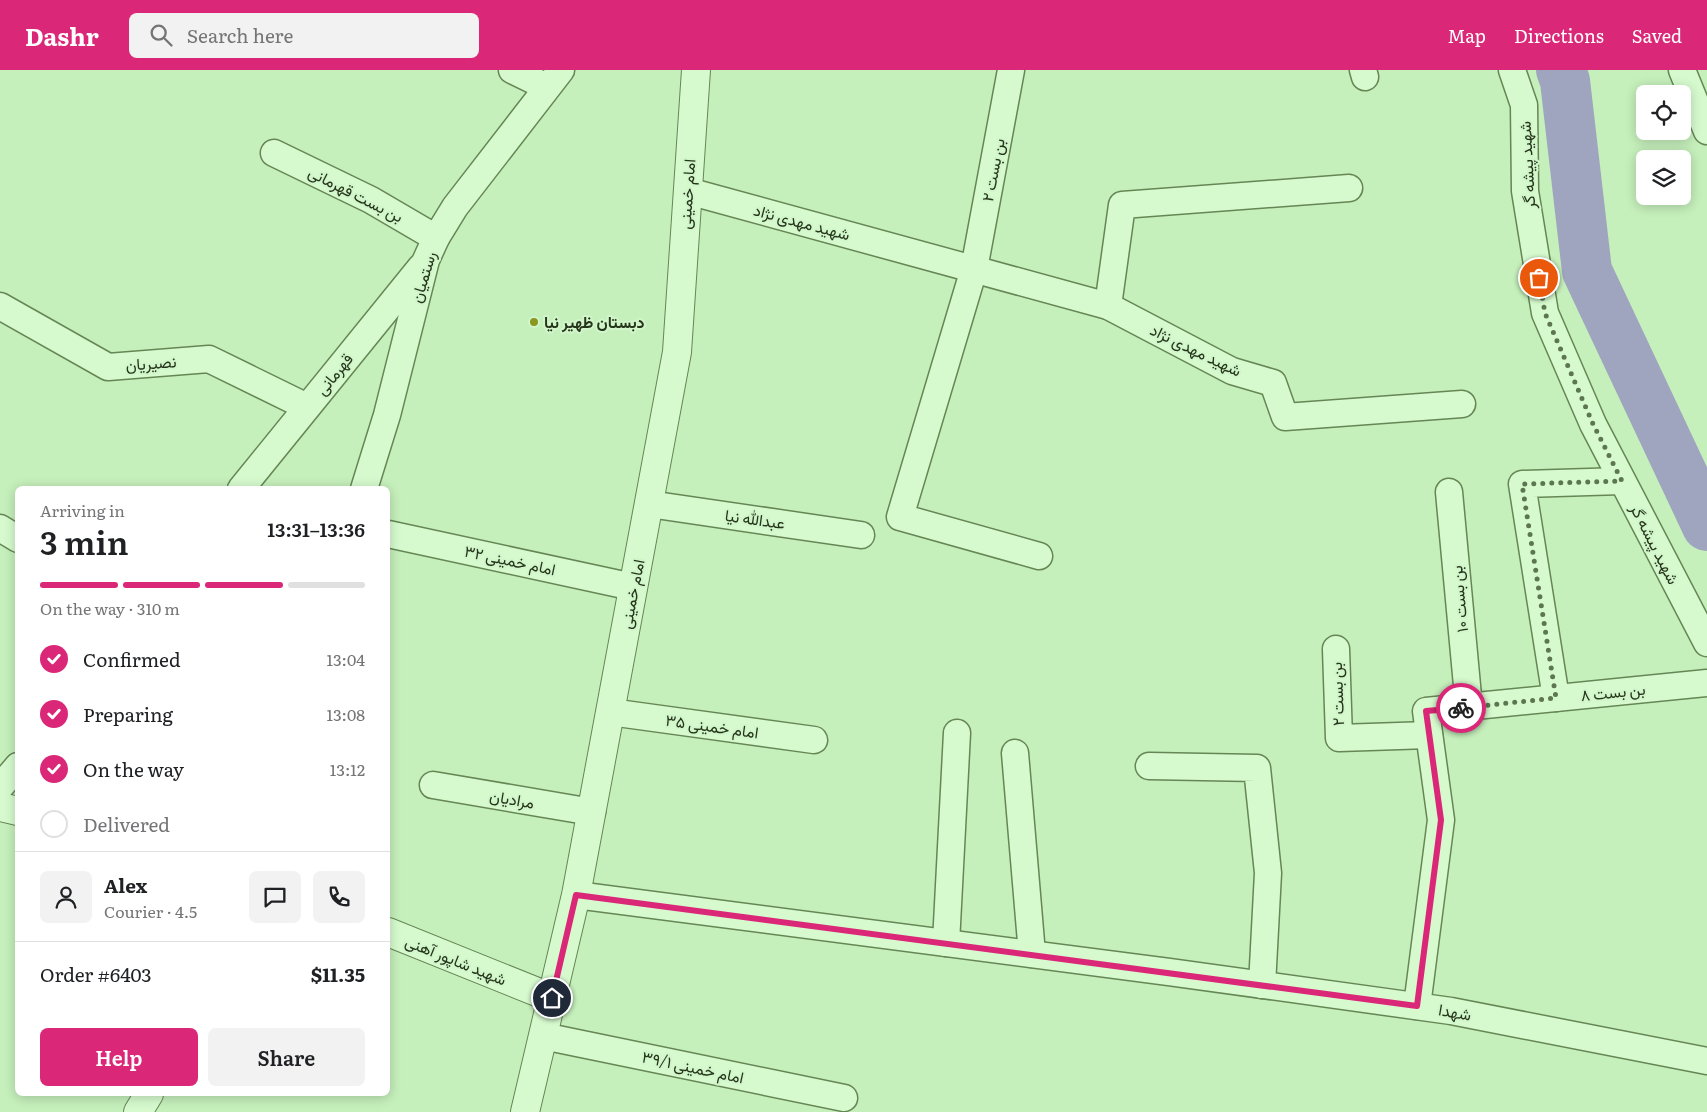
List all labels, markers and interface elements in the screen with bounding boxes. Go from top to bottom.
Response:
search box [129,13,479,58]
text: Dashr [25,18,99,53]
icon: search [147,21,175,49]
text: Search here [187,21,293,49]
text: Map [1448,22,1486,49]
text: Directions [1514,22,1604,49]
text: Saved [1632,22,1682,49]
map controls [1636,85,1691,205]
button: locate [1636,85,1691,140]
street label: شهید پیشه گر [1512,121,1541,210]
street label: بن بست ۲ [974,136,1010,204]
button: layers [1636,150,1691,205]
street label: امام خمینی [672,158,700,230]
street label: بن بست قهرمانی [305,159,408,227]
street label: شهید مهدی نژاد [751,197,853,245]
street label: رستمیان [403,248,441,305]
pin [1518,257,1560,299]
icon: bag [1525,264,1553,292]
place label: دبستان ظهیر نیا [544,309,645,333]
marker: دبستان ظهیر نیا [528,316,540,328]
street label: شهید مهدی نژاد [1147,317,1246,382]
street label: قهرمانی [309,347,358,400]
street label: نصیریان [125,348,177,376]
text: Arriving in [40,498,125,522]
street label: شهید پیشه گر [1624,498,1686,589]
street label: عبدالله نیا [724,502,787,534]
text: 13:31–13:36 [267,515,365,543]
text: 3 min [40,517,129,565]
street label: امام خمینی ۳۲ [462,538,558,580]
street label: امام خمینی [613,557,650,631]
street label: بن بست ۱۰ [1443,565,1473,634]
text: On the way · 310 m [40,596,180,620]
icon: check [40,645,68,673]
text: Confirmed [83,645,181,673]
text: 13:04 [326,647,365,671]
street label: بن بست ۲ [1323,662,1349,727]
street label: بن بست ۸ [1579,676,1647,706]
courier [1436,683,1486,733]
icon: bike [1447,694,1475,722]
icon: check [40,700,68,728]
text: Preparing [83,700,173,728]
text: 13:08 [326,702,365,726]
street label: امام خمینی ۳۵ [664,707,760,743]
icon: check [40,755,68,783]
text: On the way [83,755,184,783]
text: 13:12 [330,757,365,781]
street label: مرادیان [488,782,536,814]
text: Delivered [83,810,170,838]
button: person [40,871,92,923]
text: Alex [104,871,147,899]
button: chat [249,871,301,923]
button: phone [313,871,365,923]
text: Courier · 4.5 [104,899,197,923]
street label: شهید شاپور آهنی [402,928,511,991]
text: Order #6403 [40,960,152,988]
text: $11.35 [311,960,365,988]
pin [531,977,573,1019]
icon: home [538,984,566,1012]
street label: شهدا [1437,996,1473,1026]
button: Help [40,1028,198,1086]
button: Share [208,1028,365,1086]
street label: امام خمینی ۳۹/۱ [640,1044,746,1089]

